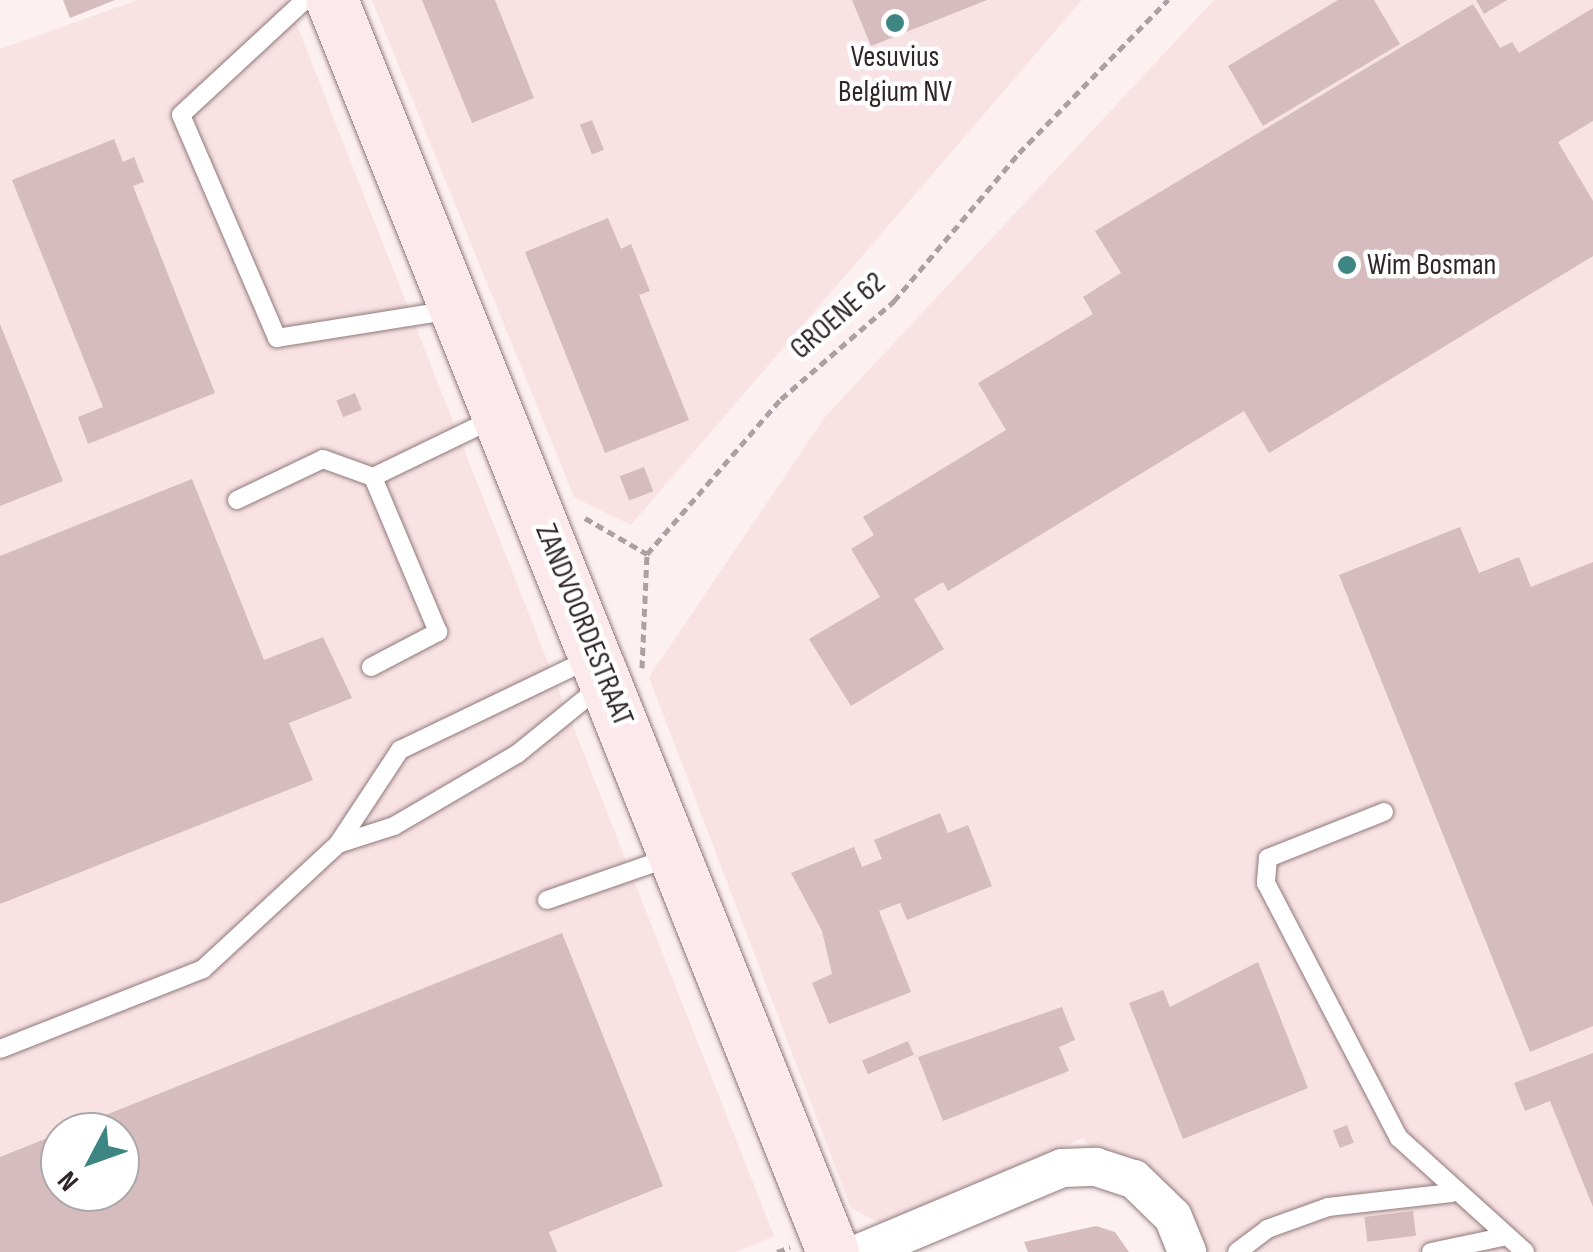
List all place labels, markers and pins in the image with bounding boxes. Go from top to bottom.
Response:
marker: Vesuvius Belgium NV [884,12,906,34]
place label: Vesuvius Belgium NV [838,39,952,110]
place label: Wim Bosman [1367,247,1496,283]
marker: Wim Bosman [1336,254,1358,276]

